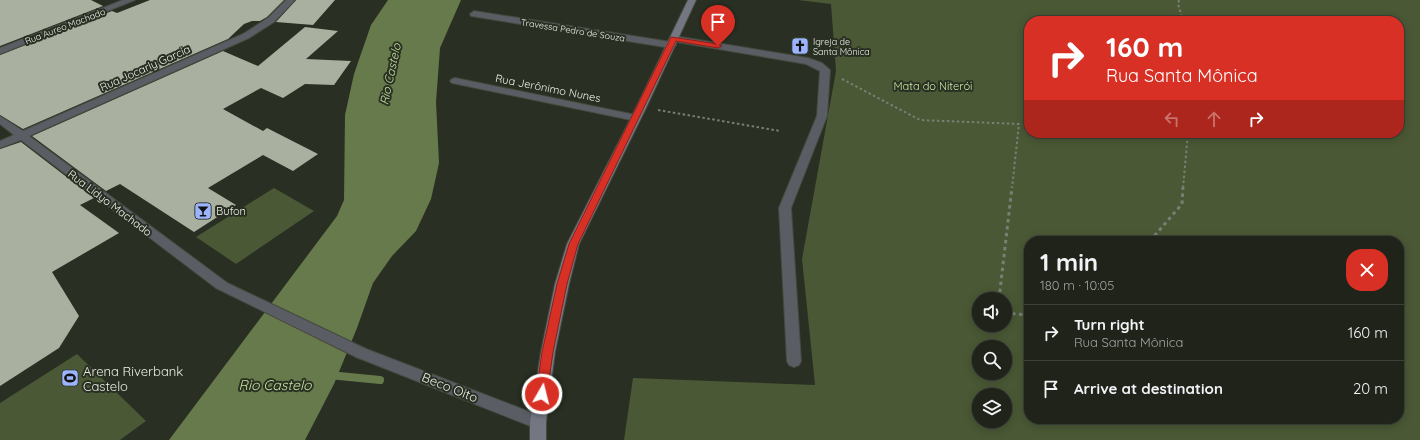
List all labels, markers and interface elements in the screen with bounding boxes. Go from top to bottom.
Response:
pin [701,5,735,46]
street label: Rua Aureo Machado [23,6,107,46]
icon: arrive [707,11,729,33]
street label: Travessa Pedro de Souza [520,16,626,44]
text: 160 m [1106,29,1183,64]
icon: right [1040,32,1092,84]
church icon: Igreja de Santa Mônica [790,36,810,56]
place label: Igreja de Santa Mônica [813,36,870,57]
water label: Rio Castelo [376,41,404,106]
street label: Rua Jocarly Garcia [98,42,192,94]
text: Rua Santa Mônica [1106,64,1258,87]
street label: Rua Jerônimo Nunes [494,71,602,105]
park label: Mata do Niterói [894,79,972,93]
icon: left [1161,108,1183,130]
icon: ahead [1203,108,1225,130]
icon: right [1245,108,1267,130]
street label: Rua Lidyo Machado [65,167,155,239]
bar icon: Bufon [193,201,213,221]
place label: Bufon [216,204,246,218]
text: 1 min [1040,247,1098,277]
button: close [1346,249,1388,291]
text: 180 m · 10:05 [1040,277,1114,293]
map controls [972,292,1012,428]
button: sound [972,292,1012,332]
text: Turn right [1074,315,1145,334]
icon: right [1040,322,1062,344]
text: 160 m [1348,323,1388,342]
text: Rua Santa Mônica [1074,334,1183,350]
button: search [972,340,1012,380]
place label: Arena Riverbank Castelo [83,363,183,394]
sports icon: Arena Riverbank Castelo [60,368,80,388]
street label: Beco Oito [420,369,480,405]
position arrow [521,373,563,415]
water label: Rio Castelo [239,376,312,394]
icon: arrive [1040,378,1062,400]
text: Arrive at destination [1074,379,1223,398]
text: 20 m [1353,379,1388,398]
button: layers [972,388,1012,428]

